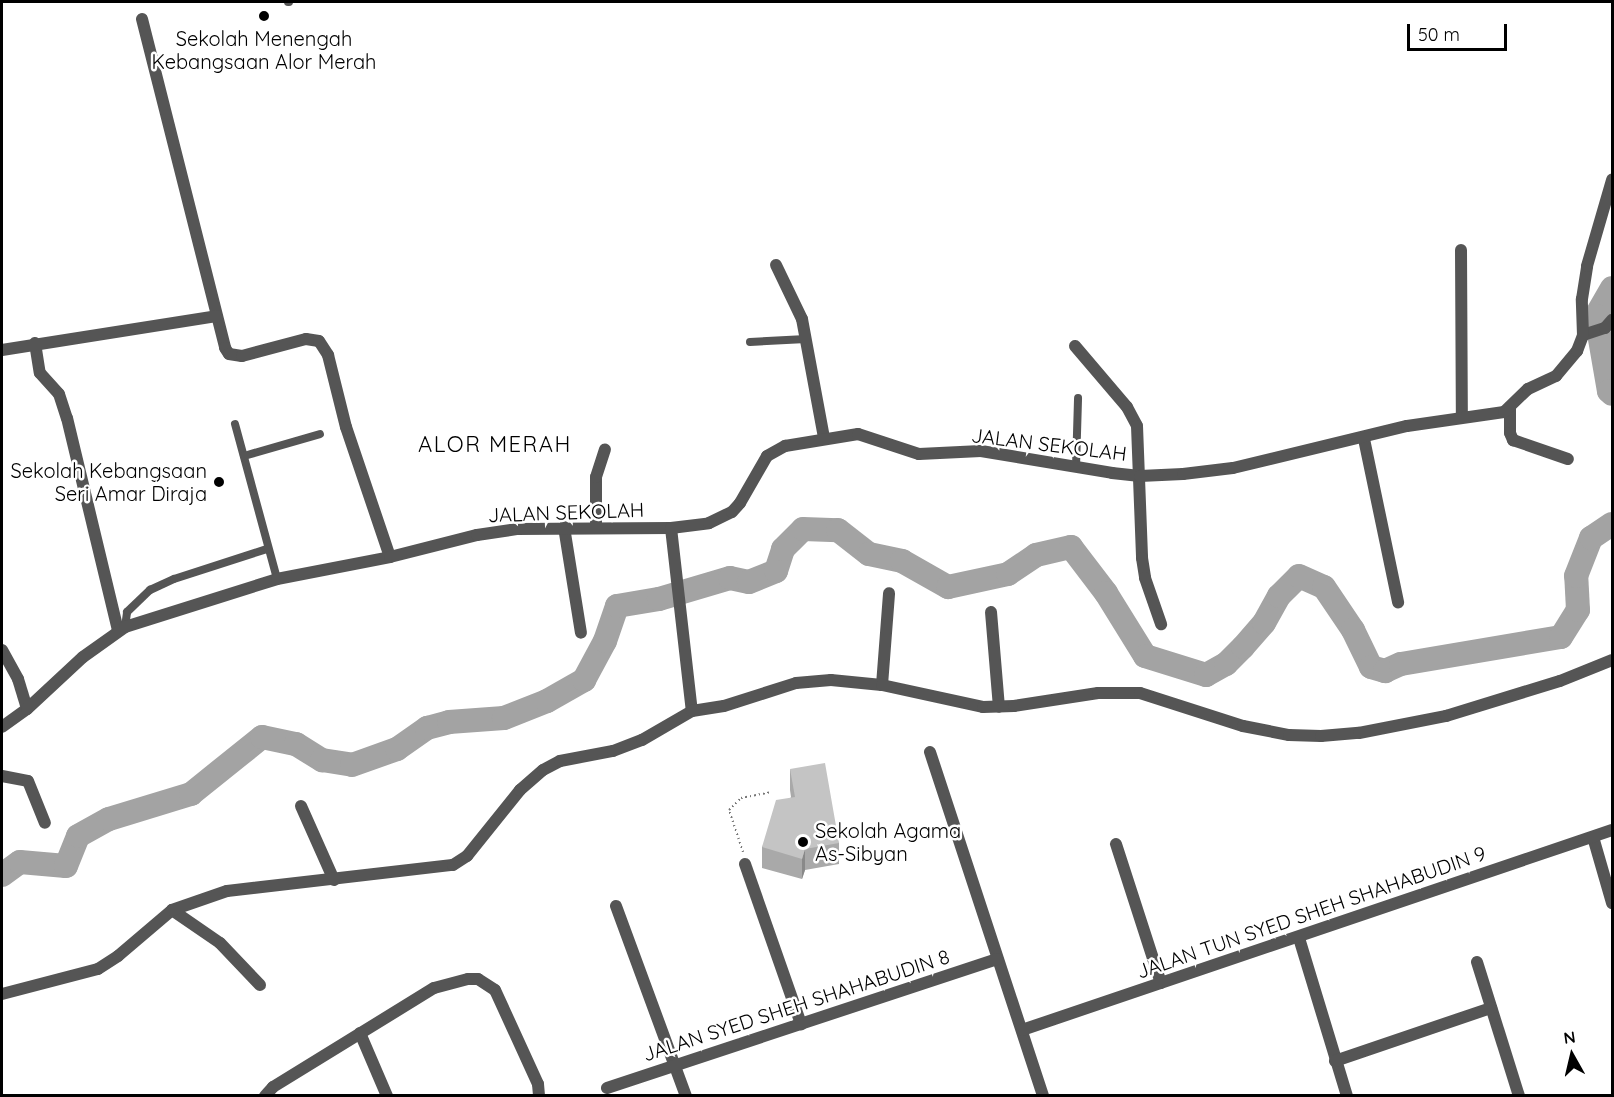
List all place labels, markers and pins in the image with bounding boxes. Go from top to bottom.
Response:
marker: Sekolah Menengah Kebangsaan Alor Merah [257,9,271,23]
place label: Sekolah Menengah Kebangsaan Alor Merah [152,26,376,73]
place label: Sekolah Kebangsaan Seri Amar Diraja [11,458,207,505]
marker: Sekolah Kebangsaan Seri Amar Diraja [212,475,226,489]
place label: Sekolah Agama As-Sibyan [815,819,961,866]
marker: Sekolah Agama As-Sibyan [796,835,810,849]

